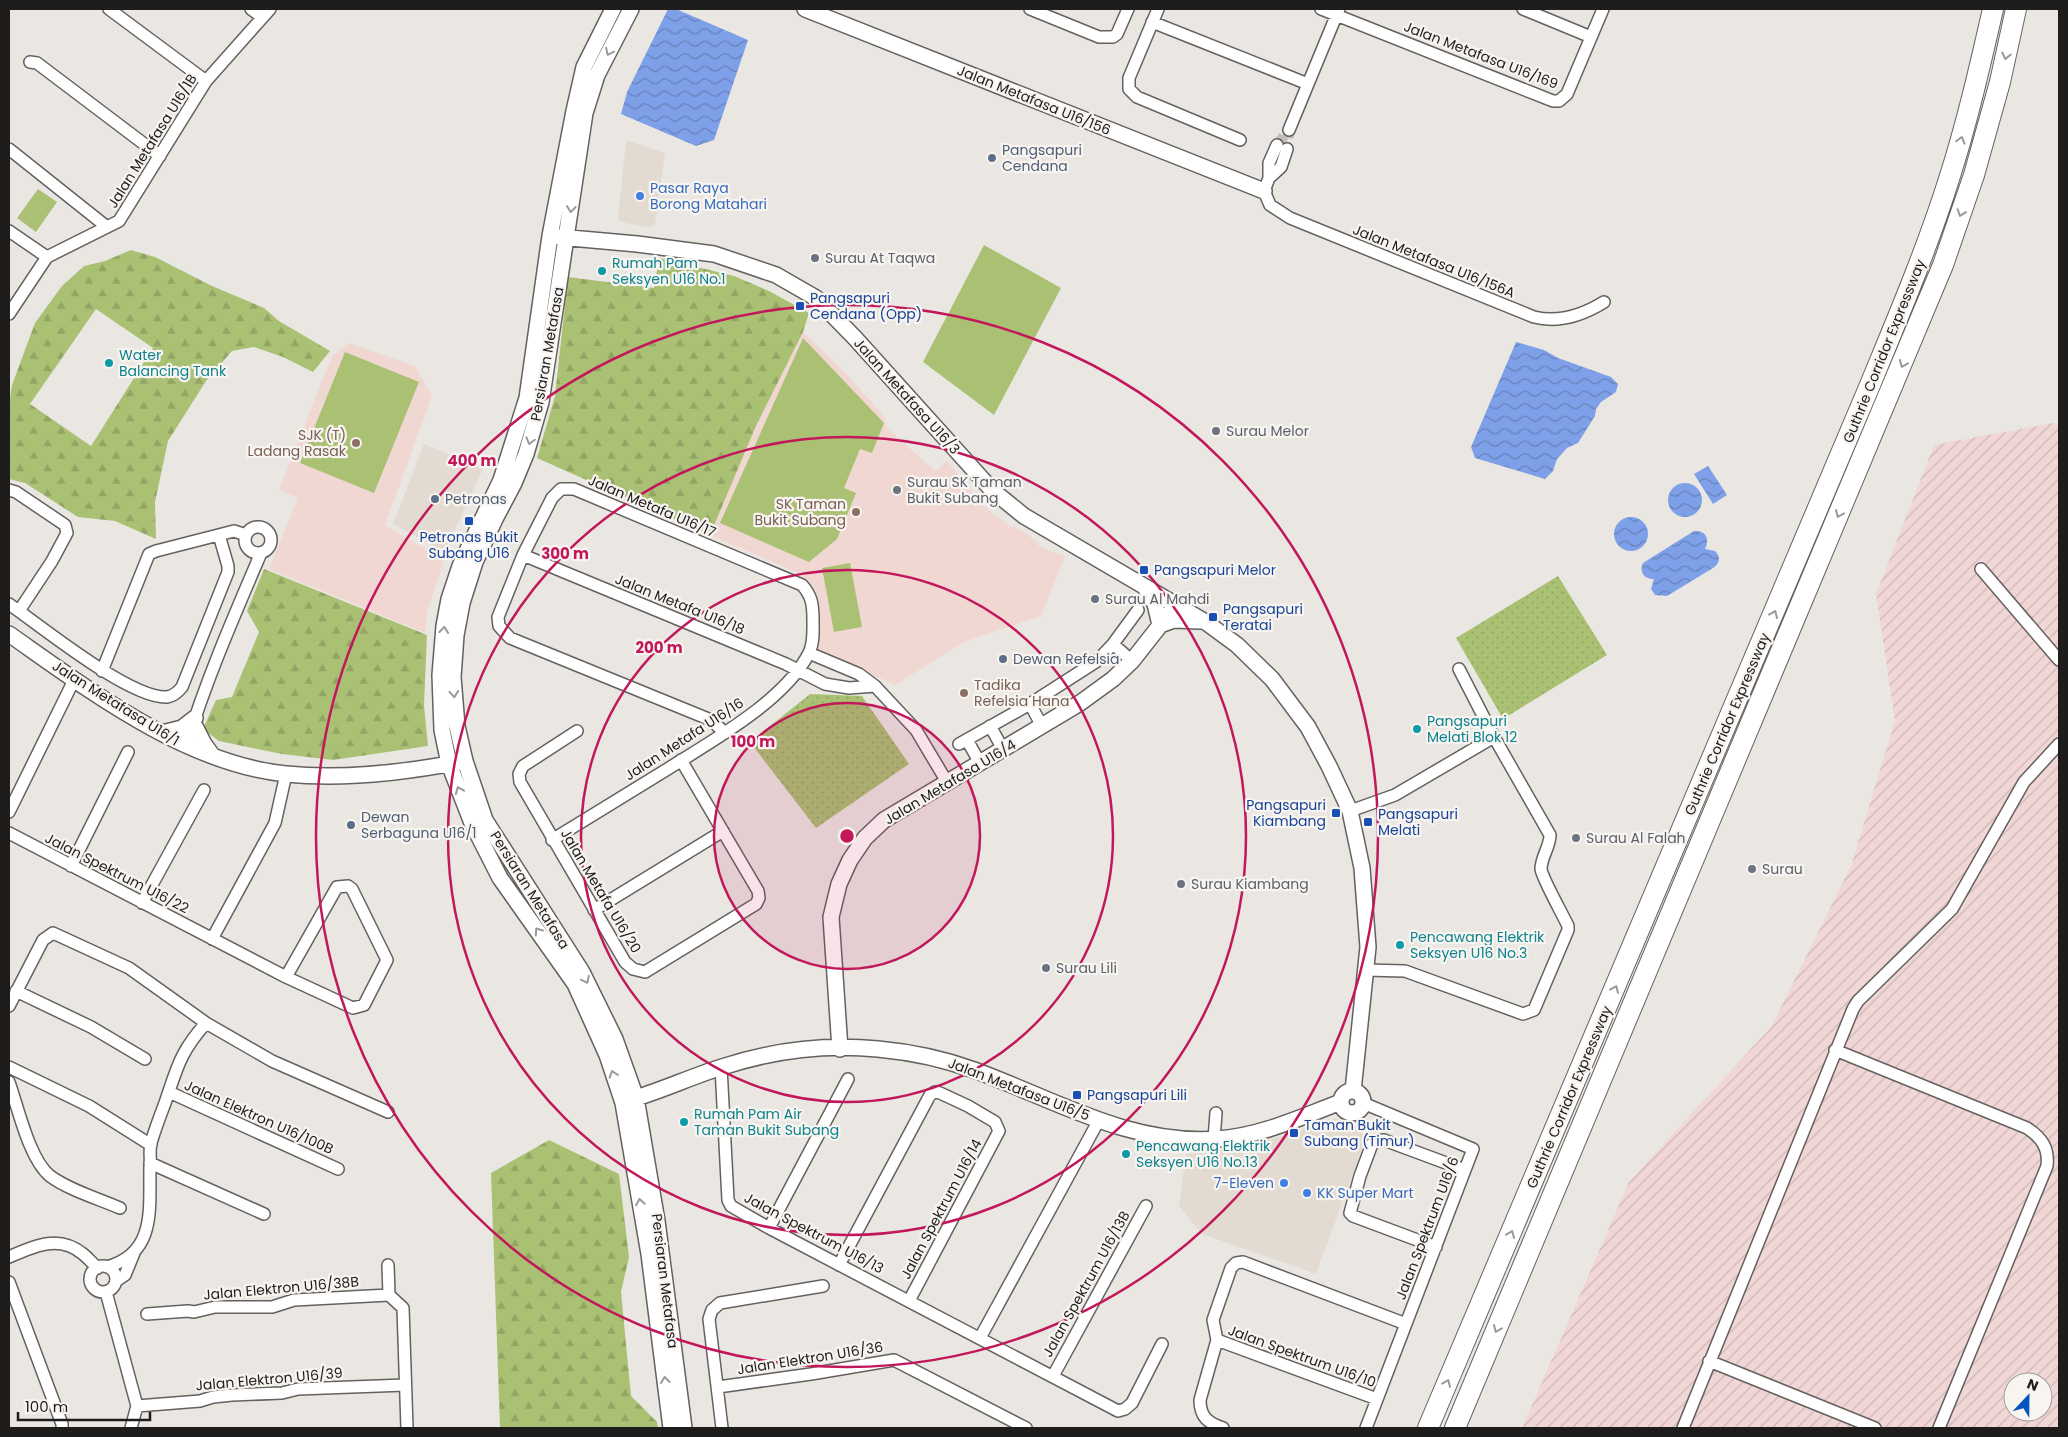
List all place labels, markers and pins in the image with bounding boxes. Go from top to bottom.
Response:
place label: Pangsapuri Cendana [1002,140,1082,176]
marker: Pangsapuri Cendana [986,152,998,164]
place label: Pasar Raya Borong Matahari [650,178,767,214]
marker: Pasar Raya Borong Matahari [634,190,646,202]
place label: Surau At Taqwa [825,248,935,268]
marker: Surau At Taqwa [809,252,821,264]
place label: Rumah Pam Seksyen U16 No.1 [612,253,725,289]
marker: Rumah Pam Seksyen U16 No.1 [596,265,608,277]
place label: Pangsapuri Cendana (Opp) [810,288,922,324]
marker: Pangsapuri Cendana (Opp) [794,300,806,312]
place label: Water Balancing Tank [119,345,227,381]
marker: Water Balancing Tank [103,357,115,369]
place label: Surau Melor [1226,421,1309,441]
place label: SJK (T) Ladang Rasak [247,425,347,461]
marker: Surau Melor [1210,425,1222,437]
marker: SJK (T) Ladang Rasak [350,437,362,449]
place label: Surau SK Taman Bukit Subang [907,472,1022,508]
marker: Surau SK Taman Bukit Subang [891,484,903,496]
place label: Petronas [445,489,507,509]
marker: Petronas [429,493,441,505]
place label: SK Taman Bukit Subang [754,494,846,530]
marker: SK Taman Bukit Subang [850,506,862,518]
marker: Petronas Bukit Subang U16 [463,515,475,527]
place label: Petronas Bukit Subang U16 [420,527,518,563]
place label: Pangsapuri Melor [1154,560,1276,580]
marker: Pangsapuri Melor [1138,564,1150,576]
place label: Surau Al Mahdi [1105,589,1210,609]
marker: Surau Al Mahdi [1089,593,1101,605]
place label: Pangsapuri Teratai [1223,599,1303,635]
marker: Pangsapuri Teratai [1207,611,1219,623]
place label: Dewan Refelsia [1013,649,1119,669]
marker: Dewan Refelsia [997,653,1009,665]
place label: Tadika Refelsia Hana [974,675,1069,711]
marker: Tadika Refelsia Hana [958,687,970,699]
place label: Pangsapuri Melati Blok 12 [1427,711,1517,747]
marker: Pangsapuri Melati Blok 12 [1411,723,1423,735]
place label: Pangsapuri Kiambang [1246,795,1326,831]
place label: Pangsapuri Melati [1378,804,1458,840]
place label: Dewan Serbaguna U16/1 [361,807,477,843]
marker: Pangsapuri Kiambang [1330,807,1342,819]
marker: Pangsapuri Melati [1362,816,1374,828]
marker: Dewan Serbaguna U16/1 [345,819,357,831]
centre of rings [838,827,856,845]
place label: Surau Al Falah [1586,828,1686,848]
marker: Surau Al Falah [1570,832,1582,844]
place label: Surau [1762,859,1803,879]
marker: Surau [1746,863,1758,875]
place label: Surau Kiambang [1191,874,1309,894]
marker: Surau Kiambang [1175,878,1187,890]
place label: Pencawang Elektrik Seksyen U16 No.3 [1410,927,1545,963]
marker: Pencawang Elektrik Seksyen U16 No.3 [1394,939,1406,951]
place label: Surau Lili [1056,958,1117,978]
marker: Surau Lili [1040,962,1052,974]
place label: Pangsapuri Lili [1087,1085,1187,1105]
marker: Pangsapuri Lili [1071,1089,1083,1101]
place label: Rumah Pam Air Taman Bukit Subang [694,1104,839,1140]
place label: Taman Bukit Subang (Timur) [1304,1115,1415,1151]
marker: Rumah Pam Air Taman Bukit Subang [678,1116,690,1128]
marker: Taman Bukit Subang (Timur) [1288,1127,1300,1139]
place label: Pencawang Elektrik Seksyen U16 No.13 [1136,1136,1271,1172]
marker: Pencawang Elektrik Seksyen U16 No.13 [1120,1148,1132,1160]
place label: 7-Eleven [1214,1173,1274,1193]
marker: 7-Eleven [1278,1177,1290,1189]
place label: KK Super Mart [1317,1183,1414,1203]
marker: KK Super Mart [1301,1187,1313,1199]

